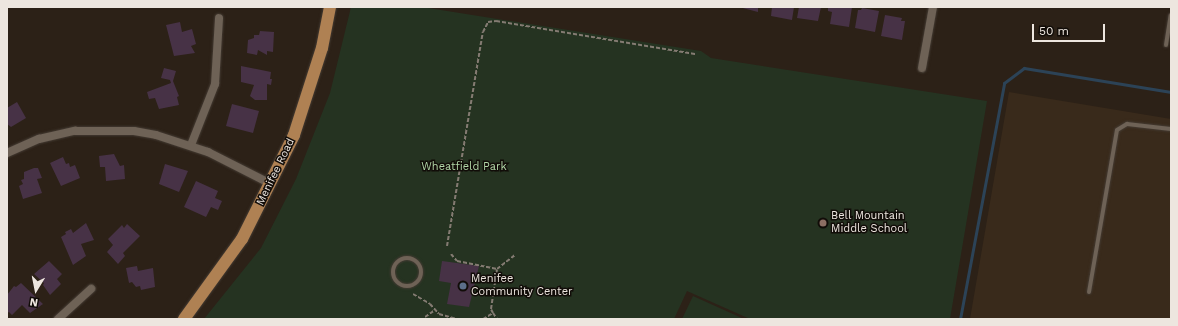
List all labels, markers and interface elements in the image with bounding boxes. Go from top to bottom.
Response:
scale bar [1034,16,1107,42]
text: 50 m [1039,24,1069,38]
street label: Menifee Road [254,136,298,208]
park label: Wheatfield Park [421,160,507,174]
place label: Bell Mountain Middle School [831,210,907,236]
marker: Bell Mountain Middle School [818,218,828,228]
north arrow [16,270,56,310]
place label: Menifee Community Center [471,273,573,299]
marker: Menifee Community Center [458,281,468,291]
text: N [29,295,39,309]

